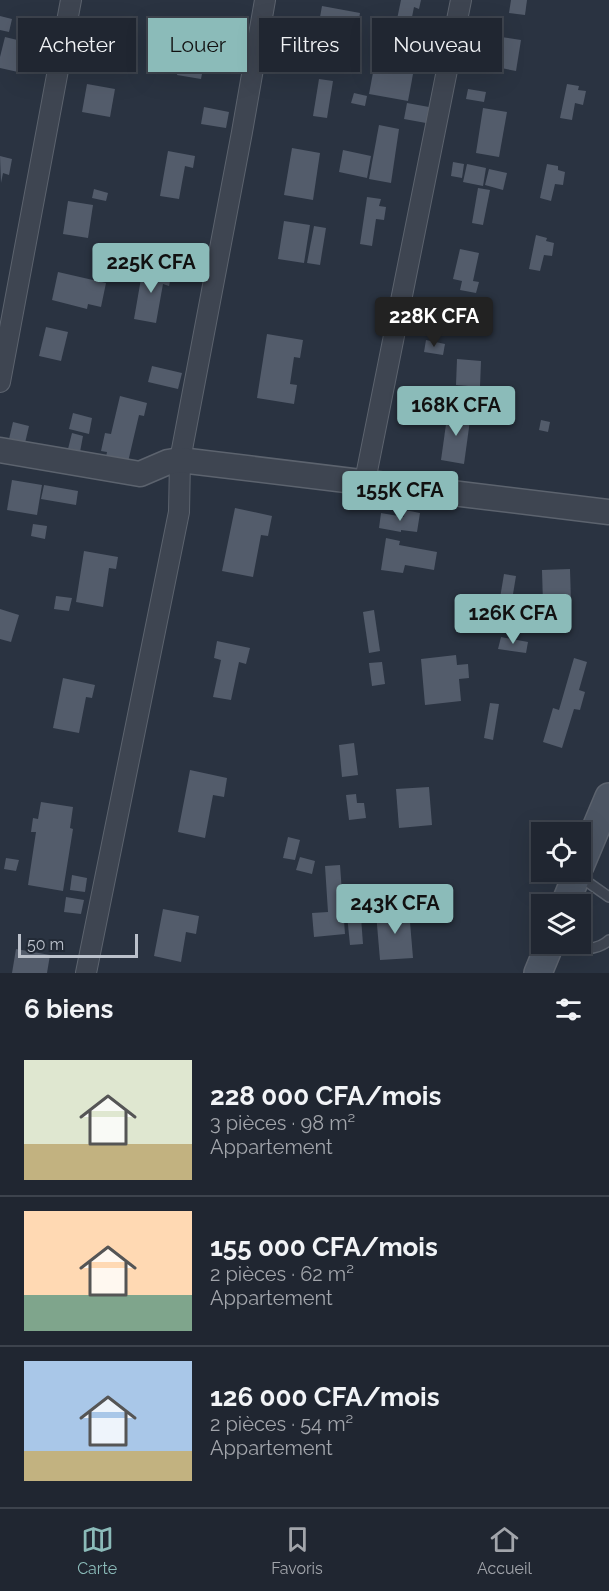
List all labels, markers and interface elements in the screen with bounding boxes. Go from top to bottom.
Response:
chip: Acheter [18,18,136,72]
chip: Louer [148,18,247,72]
chip: Filtres [259,18,360,72]
chip: Nouveau [372,18,502,72]
pin: 225K CFA [89,243,213,294]
text: 225K CFA [106,250,196,274]
pin: 228K CFA [372,297,496,348]
text: 228K CFA [389,304,479,328]
pin: 168K CFA [394,386,518,437]
text: 168K CFA [411,393,501,417]
pin: 155K CFA [338,471,462,522]
text: 155K CFA [356,478,444,502]
pin: 126K CFA [451,594,575,645]
text: 126K CFA [469,601,557,625]
map controls [531,822,591,954]
button: locate [531,822,591,882]
pin: 243K CFA [333,884,457,935]
text: 243K CFA [350,891,440,915]
button: layers [531,894,591,954]
scale bar [18,931,138,959]
text: 50 m [27,935,64,954]
icon: filters [552,993,585,1026]
text: 6 biens [24,994,113,1024]
text: 228 000 CFA/mois [210,1081,441,1111]
icon: home [72,1084,144,1156]
text: 3 pièces · 98 m² [210,1111,355,1135]
text: Appartement [210,1135,333,1159]
text: 155 000 CFA/mois [210,1232,438,1262]
icon: home [72,1235,144,1307]
text: 2 pièces · 62 m² [210,1262,354,1286]
text: Appartement [210,1286,333,1310]
text: 126 000 CFA/mois [210,1382,439,1412]
icon: home [72,1385,144,1457]
text: 2 pièces · 54 m² [210,1412,353,1436]
text: Appartement [210,1436,333,1460]
tab: Carte [77,1523,117,1578]
tab: Favoris [271,1523,323,1578]
tab: Accueil [477,1523,532,1578]

